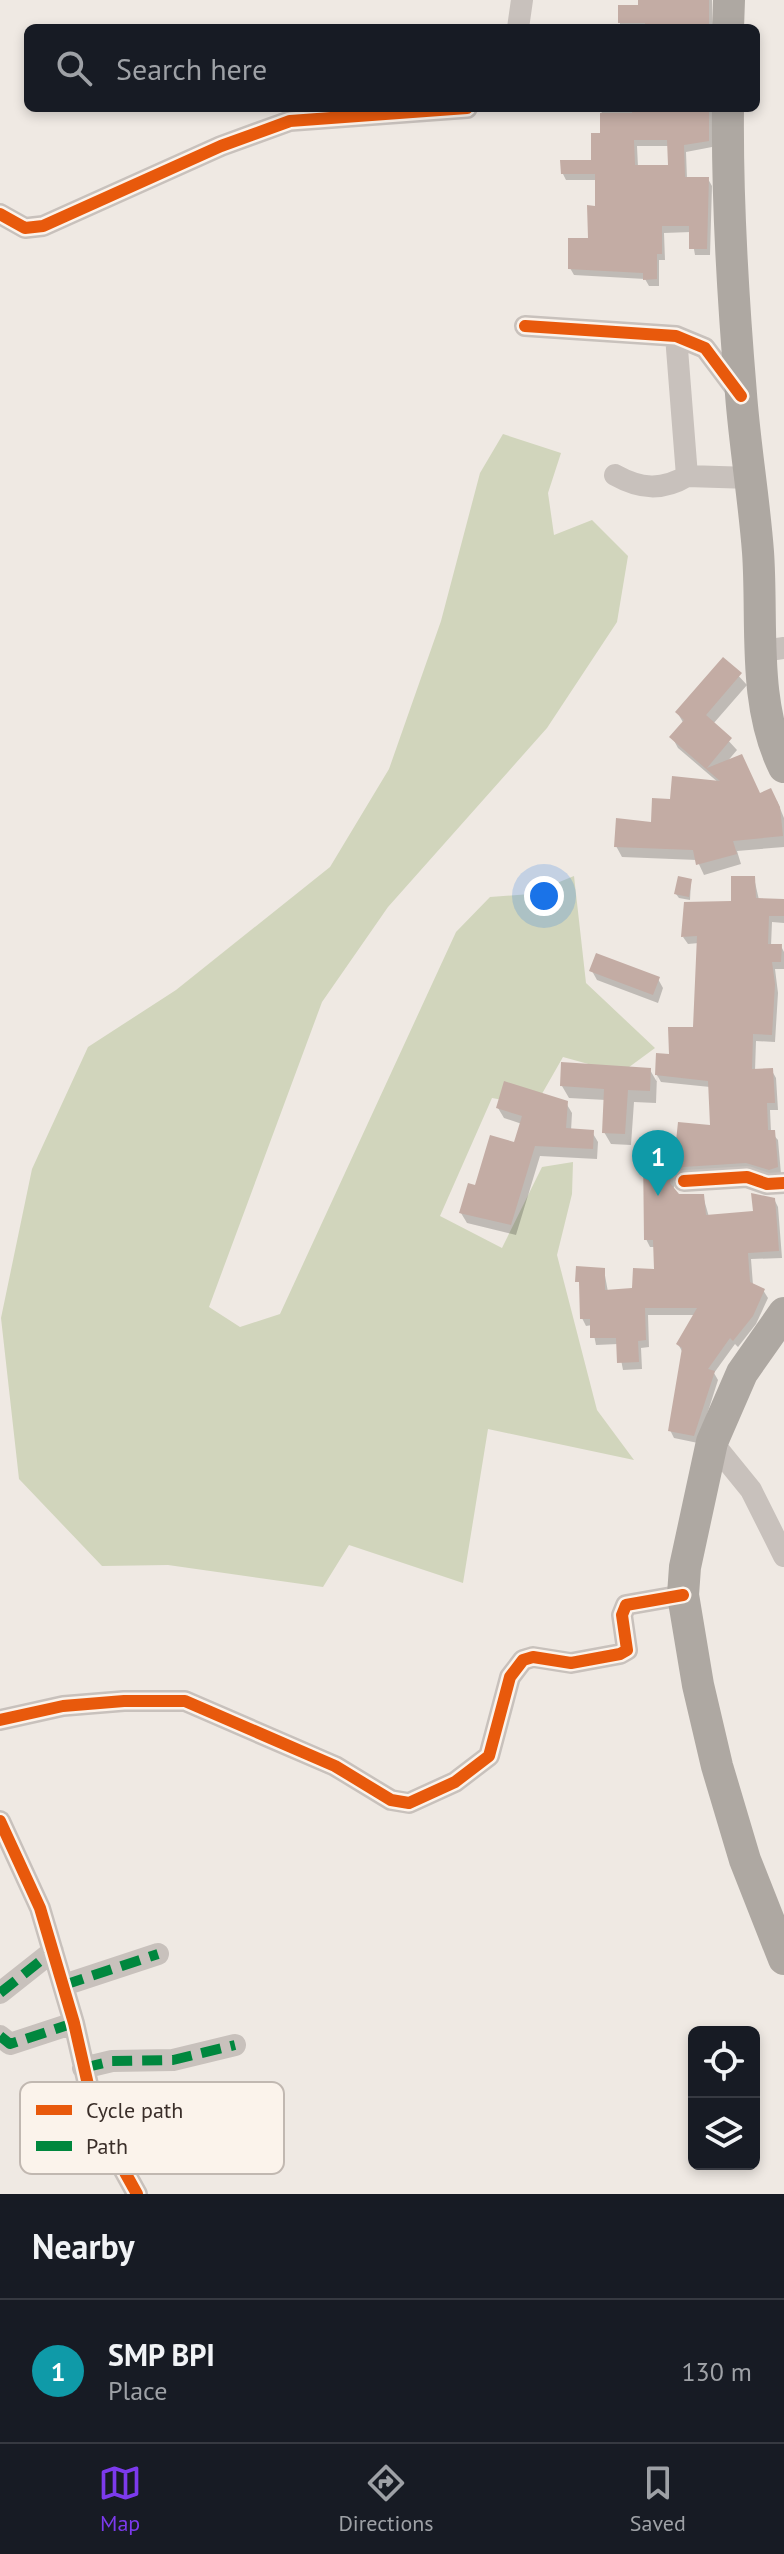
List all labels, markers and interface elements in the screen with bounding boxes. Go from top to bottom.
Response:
search box [24,24,760,112]
icon: search [52,46,96,90]
text: Search here [116,49,267,88]
your location [524,876,564,916]
pin: 1 [632,1130,684,1196]
map controls [688,2026,760,2170]
button: locate [688,2026,760,2098]
legend [20,2082,284,2174]
text: Cycle path [86,2096,183,2124]
button: layers [688,2098,760,2170]
text: Path [86,2132,128,2160]
text: Nearby [32,2224,134,2268]
text: SMP BPI [108,2335,215,2374]
text: 1 [51,2355,65,2388]
text: 130 m [681,2355,752,2388]
text: Place [108,2374,167,2407]
tab: Map [98,2461,142,2537]
tab: Directions [338,2461,434,2537]
tab: Saved [630,2461,686,2537]

